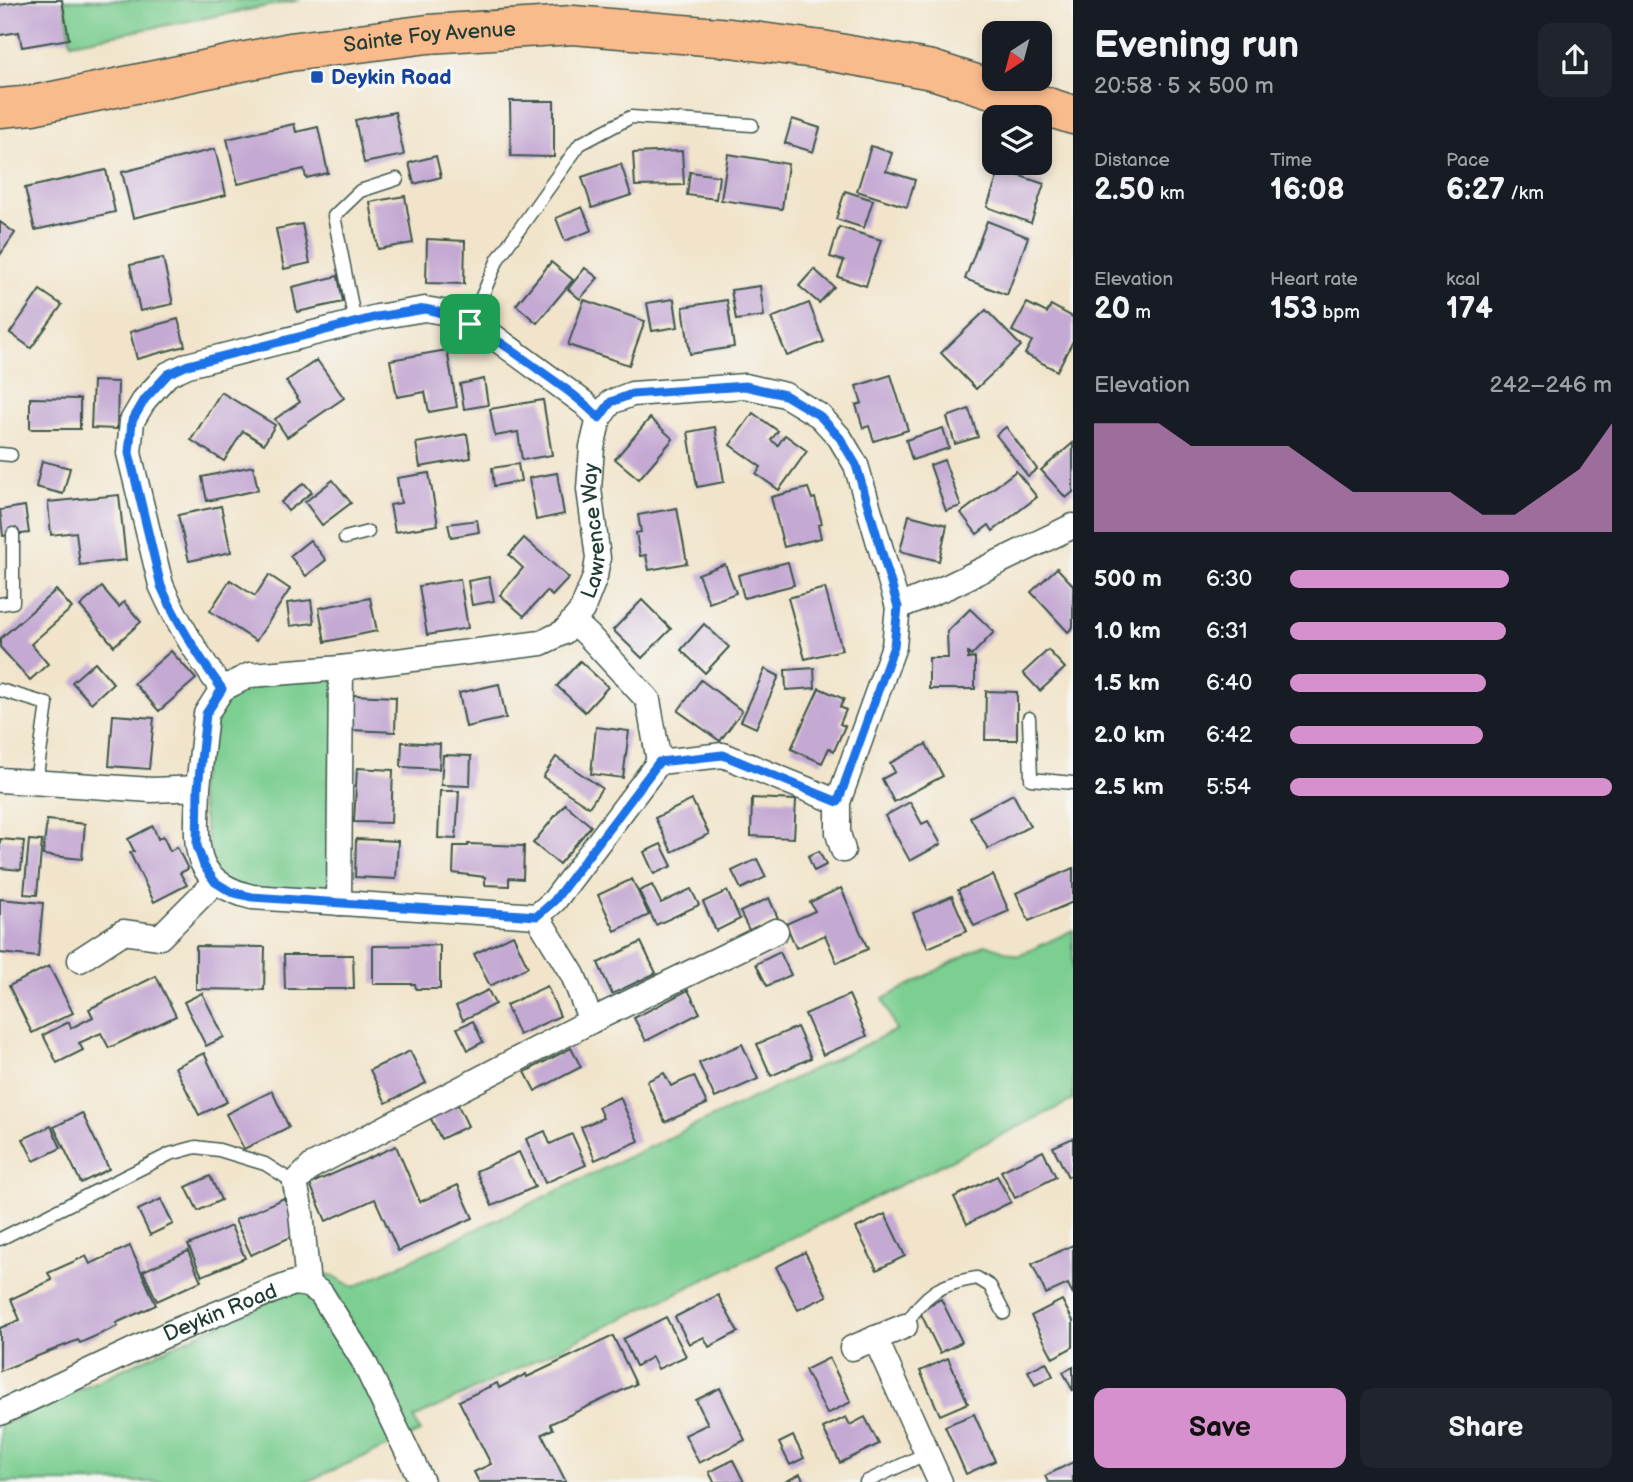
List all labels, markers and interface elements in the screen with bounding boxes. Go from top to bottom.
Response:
street label: Sainte Foy Avenue [342,17,517,58]
north arrow [982,21,1052,91]
map controls [982,21,1052,175]
text: Evening run [1094,23,1299,68]
button: share [1538,23,1612,97]
place label: Deykin Road [331,65,452,90]
marker: Deykin Road [309,69,325,85]
text: 20:58 · 5 × 500 m [1094,72,1274,100]
button: layers [982,105,1052,175]
text: Distance [1094,149,1170,172]
text: Time [1270,149,1312,172]
text: Pace [1446,149,1489,172]
text: 2.50 [1094,172,1155,208]
text: 16:08 [1270,172,1345,208]
text: 6:27 [1446,172,1505,208]
text: km [1155,182,1185,205]
text: /km [1505,182,1544,205]
text: Elevation [1094,268,1173,291]
text: Heart rate [1270,268,1358,291]
text: kcal [1446,268,1480,291]
text: 20 [1094,291,1130,327]
text: 153 [1270,291,1317,327]
text: 174 [1446,291,1493,327]
pin [440,294,500,354]
text: m [1130,301,1151,324]
text: bpm [1317,301,1360,324]
icon: arrive [451,305,489,343]
text: Elevation [1094,371,1190,399]
text: 242–246 m [1489,371,1612,399]
street label: Lawrence Way [576,462,611,602]
text: 500 m [1094,565,1162,593]
text: 6:30 [1206,565,1252,593]
text: 1.0 km [1094,617,1161,645]
text: 6:31 [1206,617,1248,645]
text: 1.5 km [1094,669,1160,697]
text: 6:40 [1206,669,1252,697]
text: 2.0 km [1094,721,1165,749]
text: 6:42 [1206,721,1252,749]
text: 2.5 km [1094,773,1164,801]
text: 5:54 [1206,773,1251,801]
street label: Deykin Road [159,1278,280,1347]
button: Save [1094,1388,1346,1468]
button: Share [1360,1388,1612,1468]

